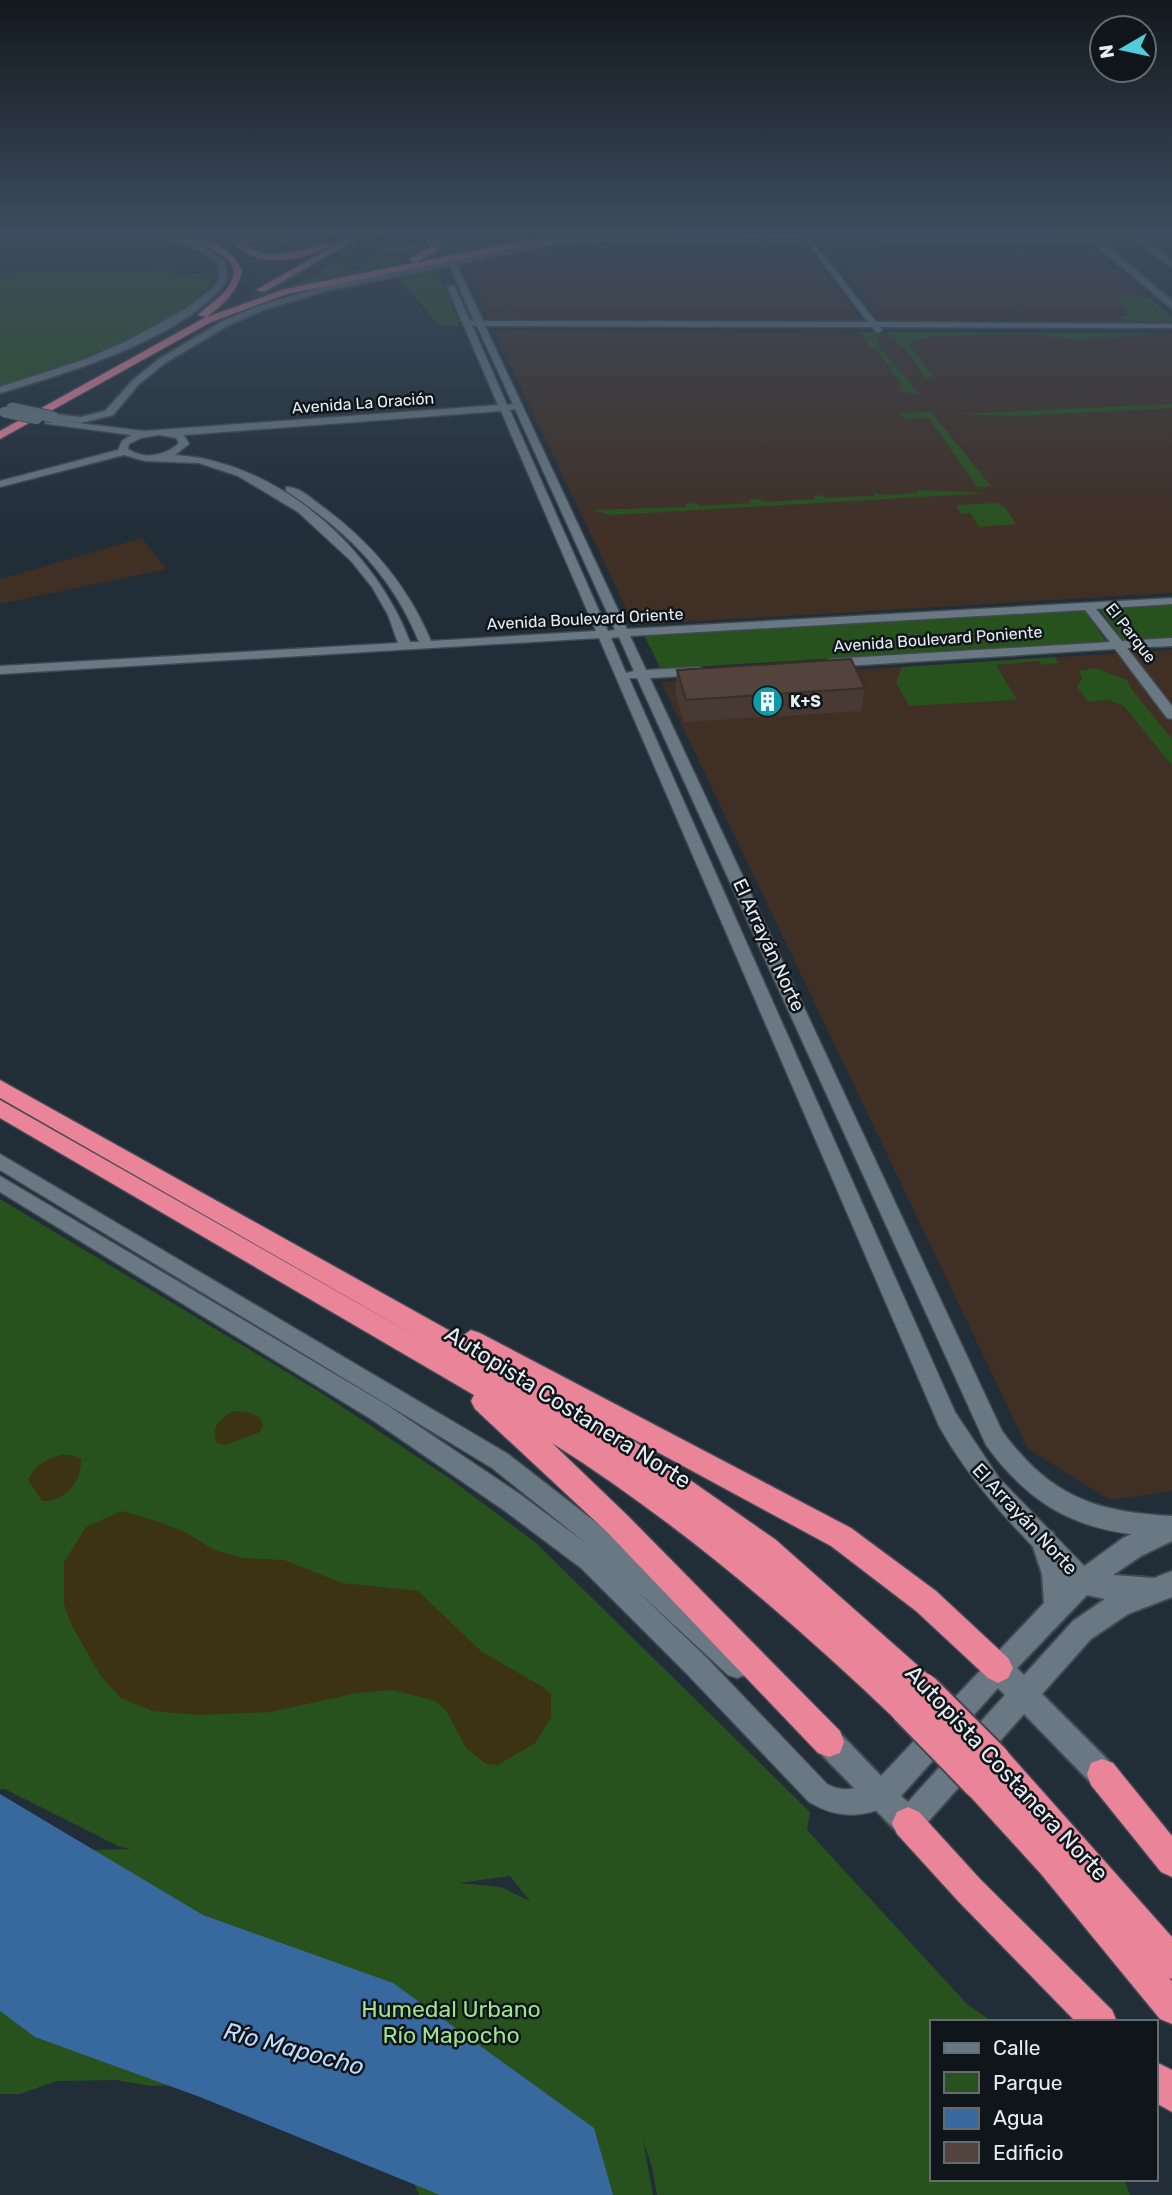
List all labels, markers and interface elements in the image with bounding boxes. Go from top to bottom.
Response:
north arrow [1088,14,1158,84]
text: N [1094,43,1119,60]
street label: Avenida La Oración [291,389,435,417]
street label: El Parque [1102,599,1160,667]
street label: Avenida Boulevard Oriente [486,604,684,634]
street label: Avenida Boulevard Poniente [833,622,1043,656]
building icon: K+S [750,684,784,718]
place label: K+S [790,692,821,711]
street label: El Arrayán Norte [728,875,810,1015]
street label: Autopista Costanera Norte [440,1320,696,1494]
street label: El Arrayán Norte [968,1459,1082,1579]
street label: Autopista Costanera Norte [900,1659,1114,1887]
park label: Humedal Urbano Río Mapocho [361,1995,541,2049]
water label: Río Mapocho [221,2017,367,2081]
legend [930,2020,1158,2181]
text: Calle [993,2035,1041,2060]
text: Parque [993,2070,1063,2095]
text: Agua [993,2105,1044,2130]
text: Edificio [993,2140,1063,2165]

